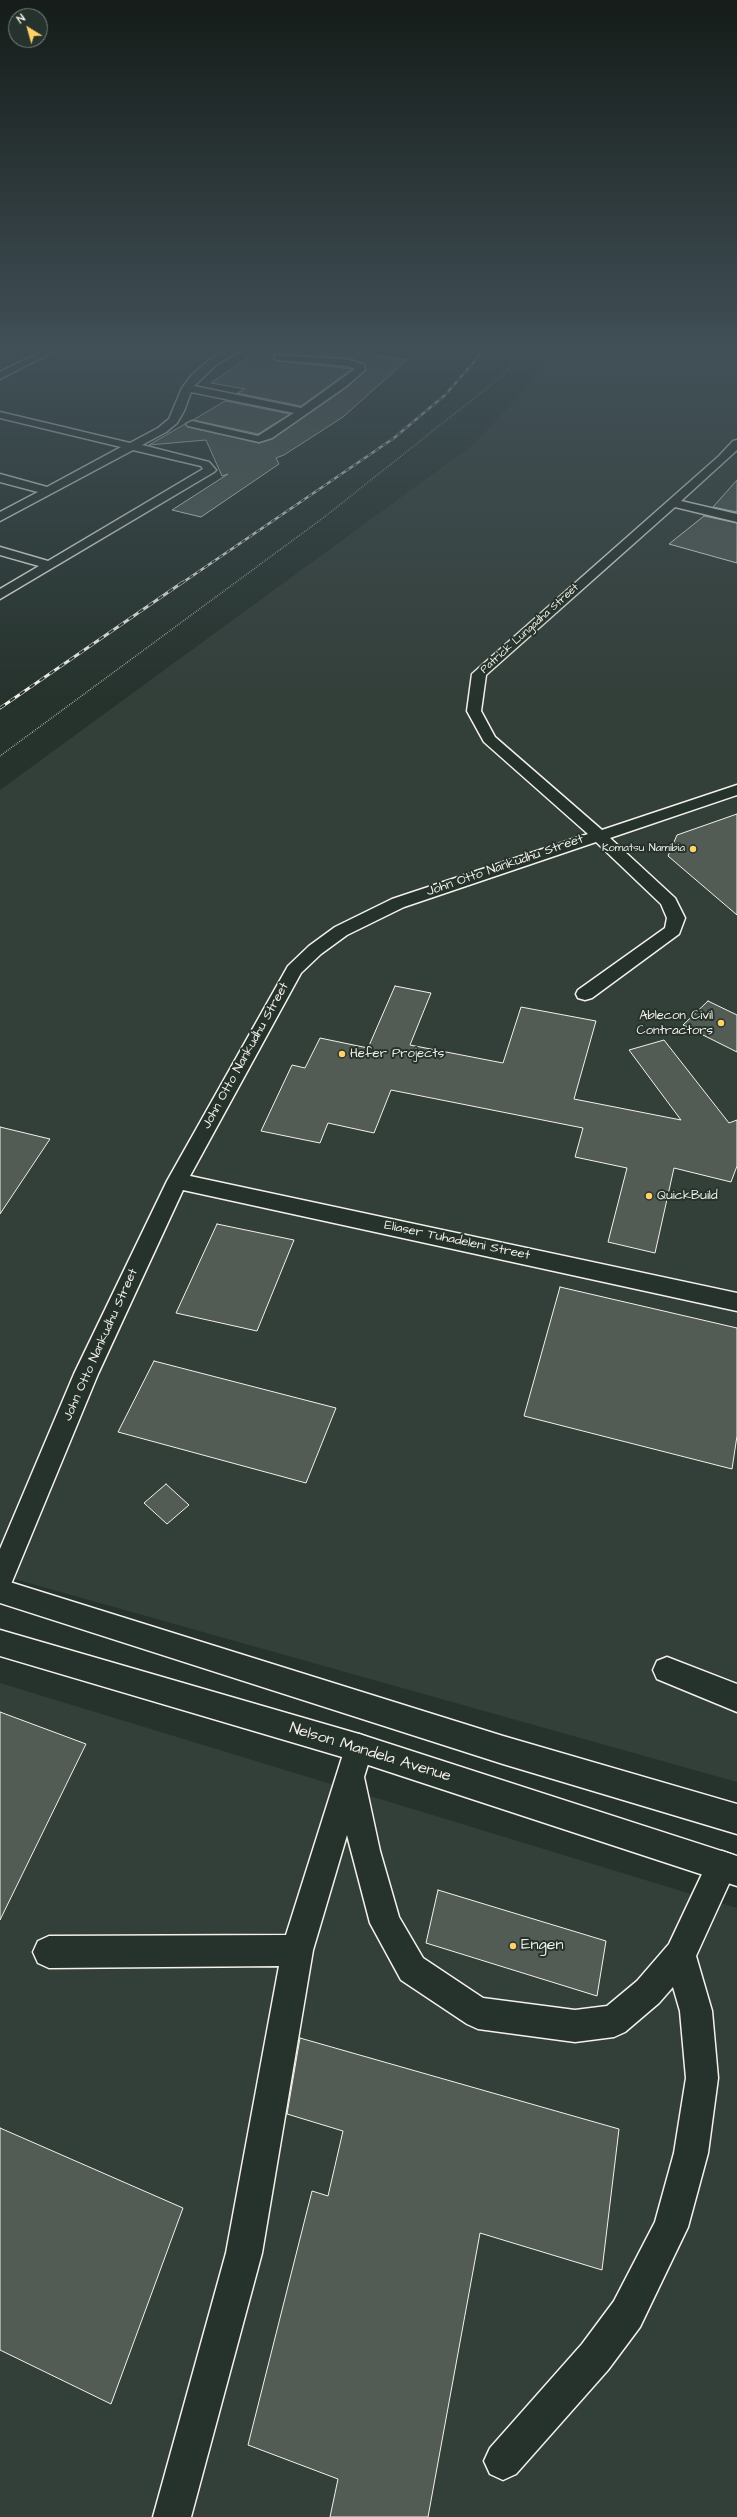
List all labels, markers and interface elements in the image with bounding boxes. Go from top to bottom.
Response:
north arrow [8,8,48,48]
text: N [14,11,28,27]
street label: Patrick Lungadha Street [478,581,582,677]
street label: John Otto Nankudhu Street [424,832,586,900]
place label: Komatsu Namibia [602,842,685,856]
marker: Komatsu Namibia [688,844,698,854]
street label: John Otto Nankudhu Street [199,980,293,1132]
place label: Ablecon Civil Contractors [636,1008,713,1039]
marker: Ablecon Civil Contractors [716,1018,726,1028]
place label: Hefer Projects [350,1046,444,1062]
marker: Hefer Projects [337,1049,347,1059]
place label: QuickBuild [657,1188,718,1204]
marker: QuickBuild [644,1191,654,1201]
street label: Eliaser Tuhadeleni Street [383,1218,531,1264]
street label: John Otto Nankudhu Street [60,1266,142,1424]
street label: Nelson Mandela Avenue [287,1719,453,1787]
place label: Engen [521,1936,563,1956]
marker: Engen [508,1941,518,1951]

